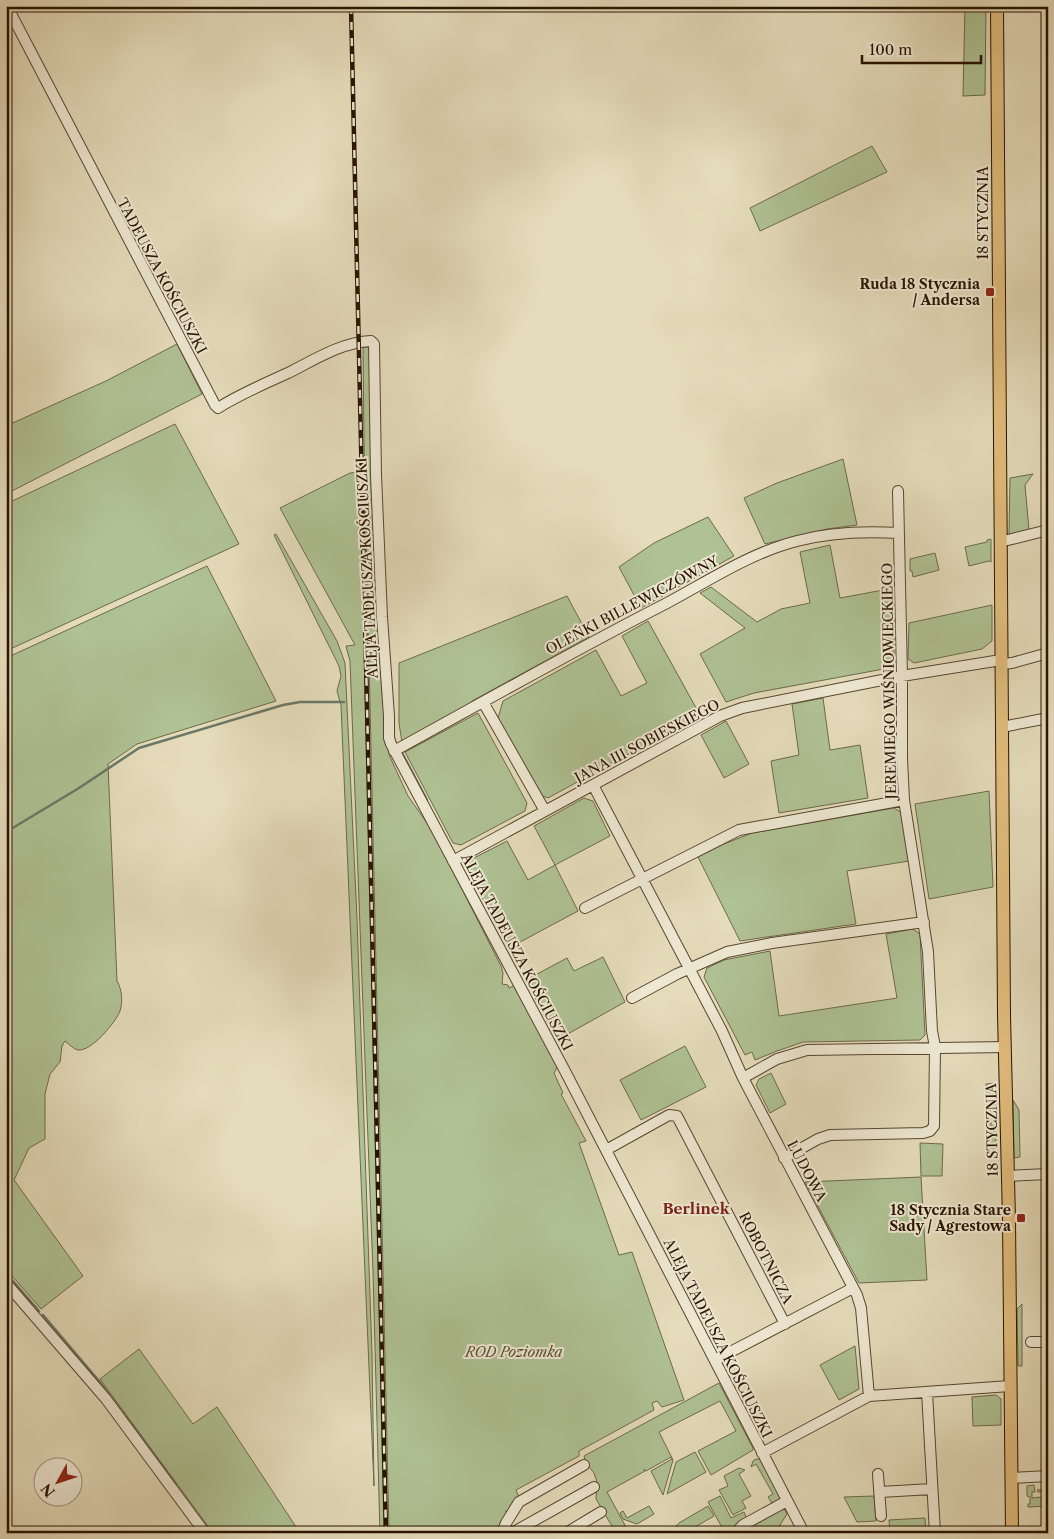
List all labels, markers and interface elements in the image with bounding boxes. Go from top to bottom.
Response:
scale bar [862,32,980,64]
text: 100 m [869,40,912,59]
street label: 18 STYCZNIA [974,166,992,260]
street label: TADEUSZA KOŚCIUSZKI [113,195,212,357]
place label: Ruda 18 Stycznia / Andersa [860,275,981,309]
marker: Ruda 18 Stycznia / Andersa [984,286,996,298]
street label: ALEJA TADEUSZA KOŚCIUSZKI [351,457,382,680]
street label: OLEŃKI BILLEWICZÓWNY [542,550,723,658]
street label: JEREMIEGO WIŚNIOWIECKIEGO [877,563,900,801]
street label: JANA III SOBIESKIEGO [570,695,723,788]
street label: ALEJA TADEUSZA KOŚCIUSZKI [457,849,578,1054]
street label: 18 STYCZNIA [982,1082,1002,1177]
street label: LUDOWA [783,1137,831,1205]
district label: Berlinek [662,1199,731,1218]
place label: 18 Stycznia Stare Sady / Agrestowa [889,1201,1012,1235]
street label: ROBOTNICZA [735,1209,797,1308]
marker: 18 Stycznia Stare Sady / Agrestowa [1015,1212,1027,1224]
street label: ALEJA TADEUSZA KOŚCIUSZKI [659,1234,777,1441]
park label: ROD Poziomka [464,1343,563,1361]
north arrow [32,1456,82,1506]
text: N [37,1480,59,1501]

